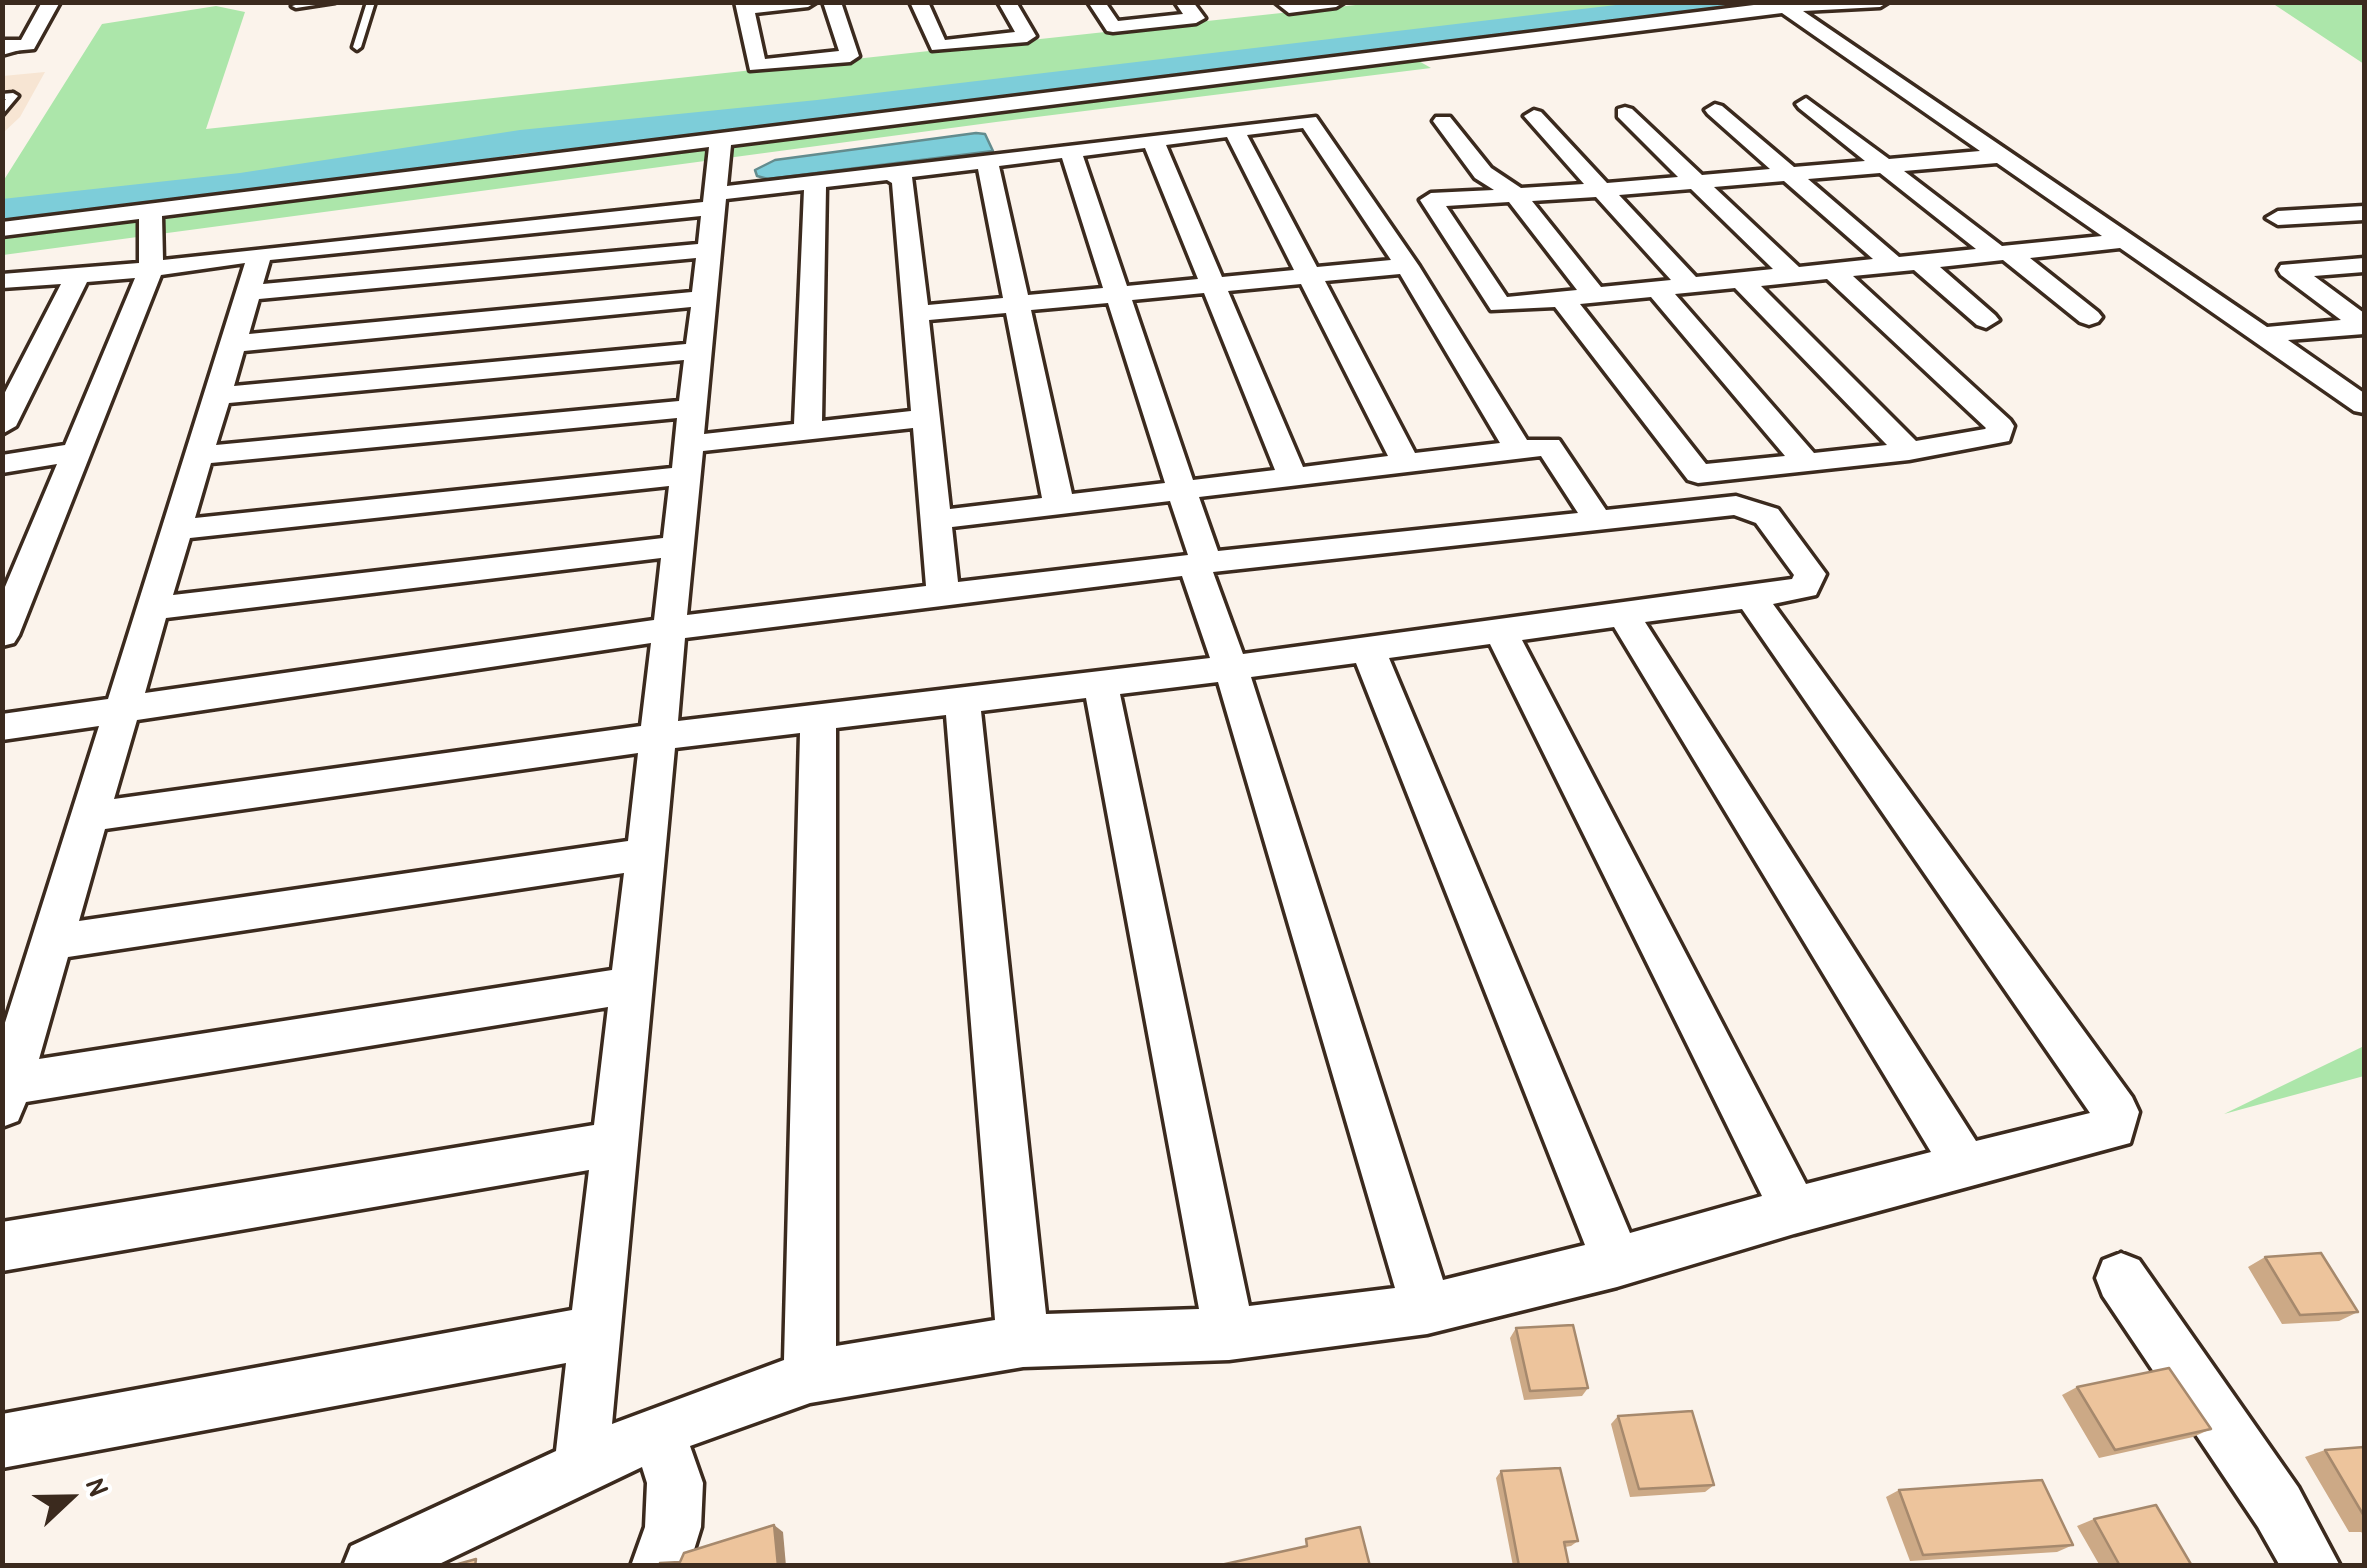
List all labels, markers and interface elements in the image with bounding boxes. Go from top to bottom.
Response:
north arrow [20,1448,120,1548]
text: N [77,1473,118,1501]

